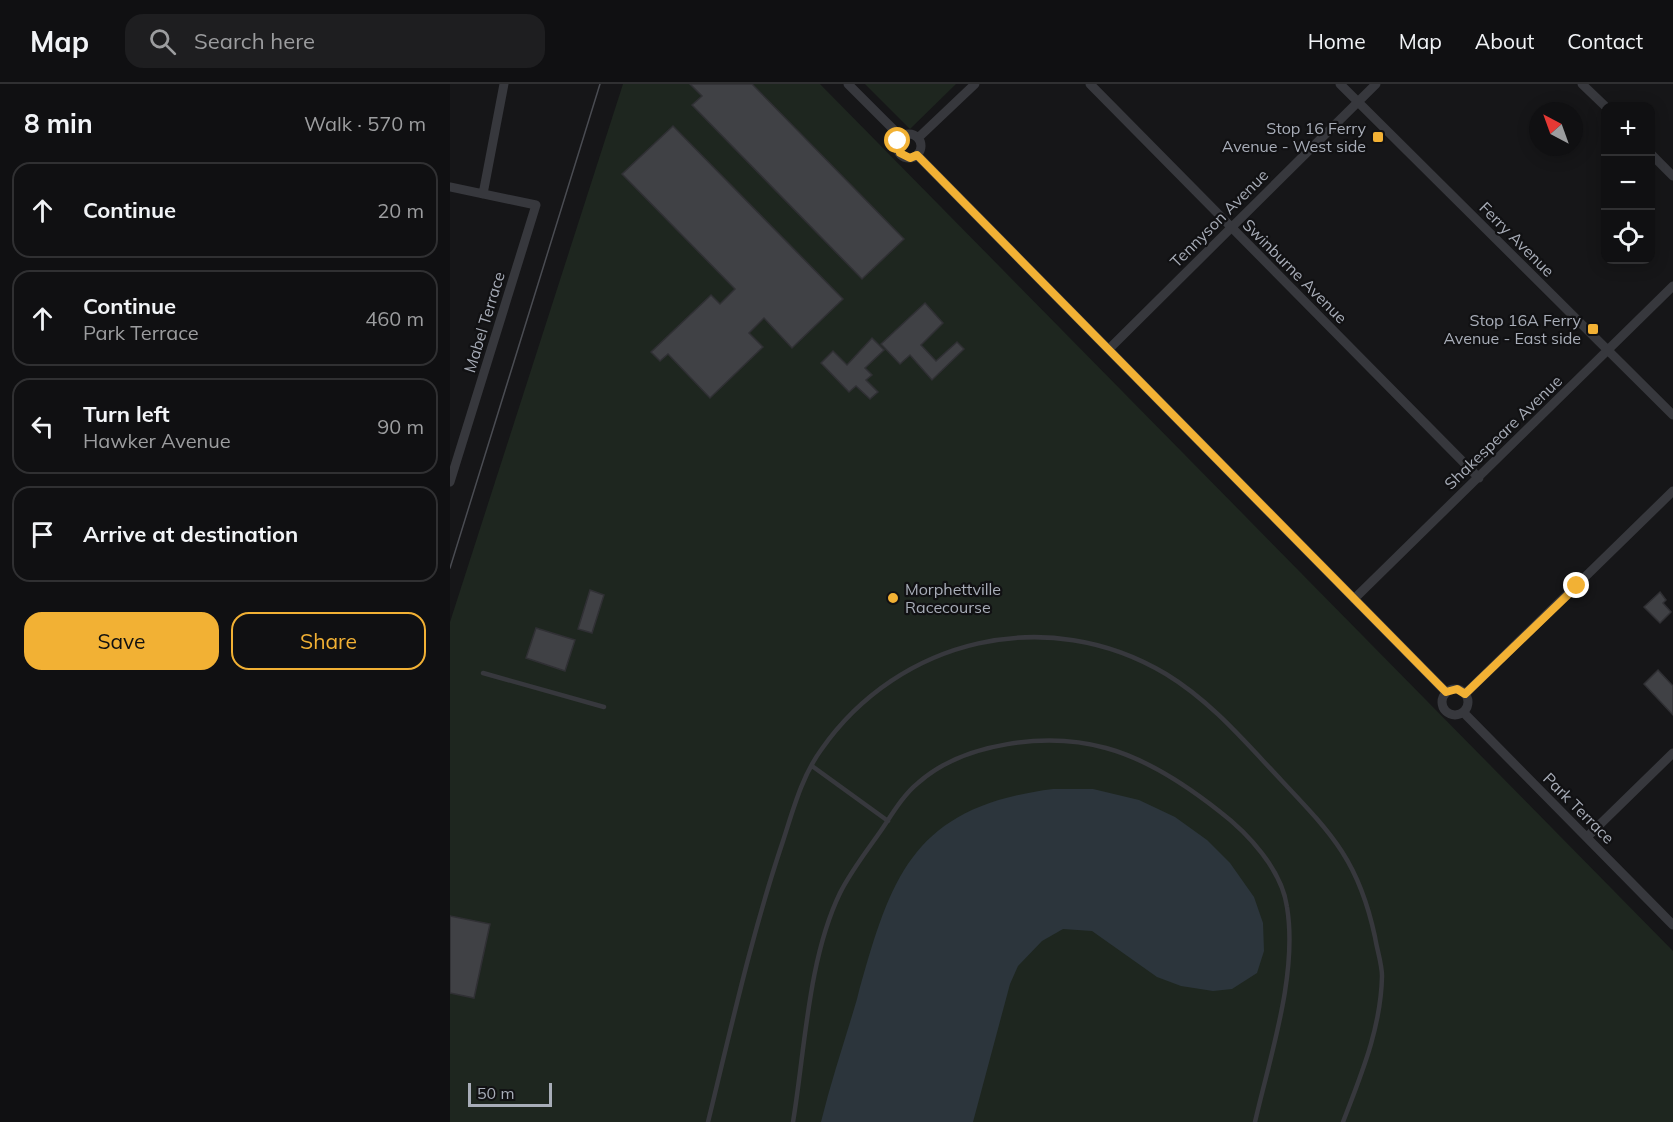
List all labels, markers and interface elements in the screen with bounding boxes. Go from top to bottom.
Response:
search box [125,14,545,68]
text: Map [30,24,89,59]
icon: search [146,25,179,58]
text: Search here [194,27,315,55]
text: Home [1308,28,1366,54]
text: Map [1399,28,1442,54]
text: About [1475,28,1534,54]
text: Contact [1567,28,1643,54]
north arrow [1529,102,1583,156]
map controls [1601,102,1655,264]
button: + [1601,102,1655,156]
text: 8 min [24,107,93,140]
text: Walk · 570 m [304,111,426,136]
place label: Stop 16 Ferry Avenue - West side [1222,118,1366,156]
route start [884,127,910,153]
marker: Stop 16 Ferry Avenue - West side [1371,130,1385,144]
button: − [1601,156,1655,210]
street label: Tennyson Avenue [1166,165,1272,271]
icon: ahead [26,194,59,227]
text: Continue [83,196,176,224]
street label: Ferry Avenue [1475,197,1559,281]
text: 20 m [377,198,424,223]
button: locate [1601,210,1655,264]
street label: Swinburne Avenue [1239,215,1351,327]
street label: Mabel Terrace [459,269,509,375]
text: Continue [83,292,176,320]
icon: ahead [26,302,59,335]
text: 460 m [365,306,424,331]
place label: Stop 16A Ferry Avenue - East side [1444,310,1581,348]
text: Park Terrace [83,320,199,345]
marker: Stop 16A Ferry Avenue - East side [1586,322,1600,336]
street label: Shakespeare Avenue [1440,371,1566,493]
text: Turn left [83,400,170,428]
icon: left [26,410,59,443]
text: 90 m [377,414,424,439]
text: Hawker Avenue [83,428,231,453]
icon: arrive [26,518,59,551]
text: Arrive at destination [83,520,298,548]
route end [1563,572,1589,598]
place label: Morphettville Racecourse [905,579,1001,617]
marker: Morphettville Racecourse [886,591,900,605]
button: Save [24,612,219,670]
button: Share [231,612,426,670]
street label: Park Terrace [1539,768,1619,848]
scale bar [468,1080,552,1108]
text: 50 m [477,1083,514,1103]

